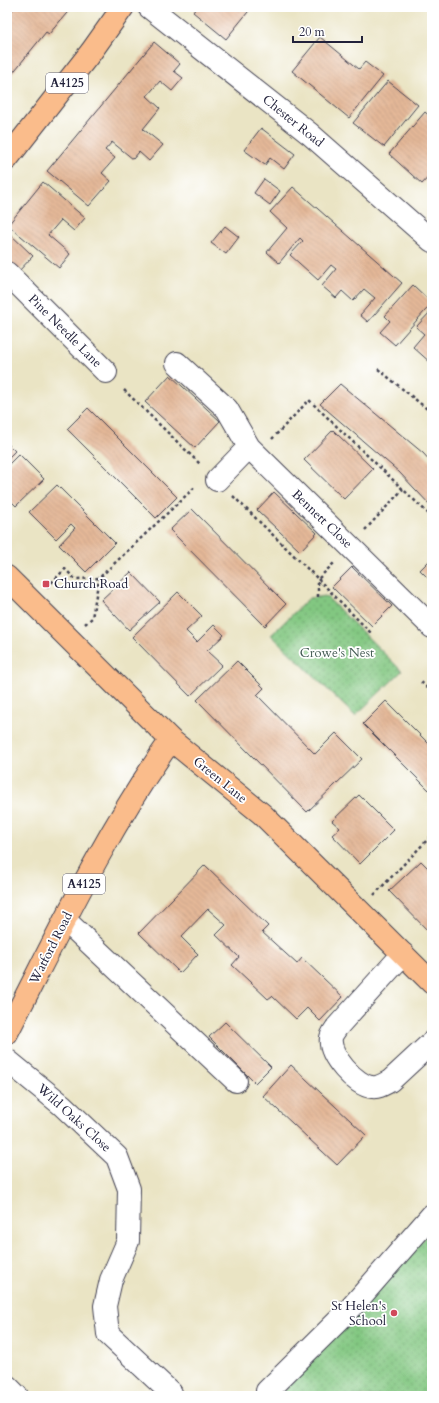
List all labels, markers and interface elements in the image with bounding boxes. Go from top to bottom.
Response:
scale bar [293,18,362,44]
text: 20 m [299,24,326,40]
road number: A4125 [46,73,88,93]
street label: Chester Road [259,91,328,151]
street label: Pine Needle Lane [24,290,106,372]
street label: Bennett Close [288,486,356,553]
place label: Church Road [54,575,128,593]
marker: Church Road [41,579,51,589]
park label: Crowe's Nest [300,644,374,662]
street label: Green Lane [189,753,251,807]
road number: A4125 [63,874,105,894]
street label: Watford Road [25,909,77,988]
street label: Wild Oaks Close [32,1079,115,1156]
place label: St Helen's School [331,1297,387,1330]
marker: St Helen's School [389,1308,399,1318]

